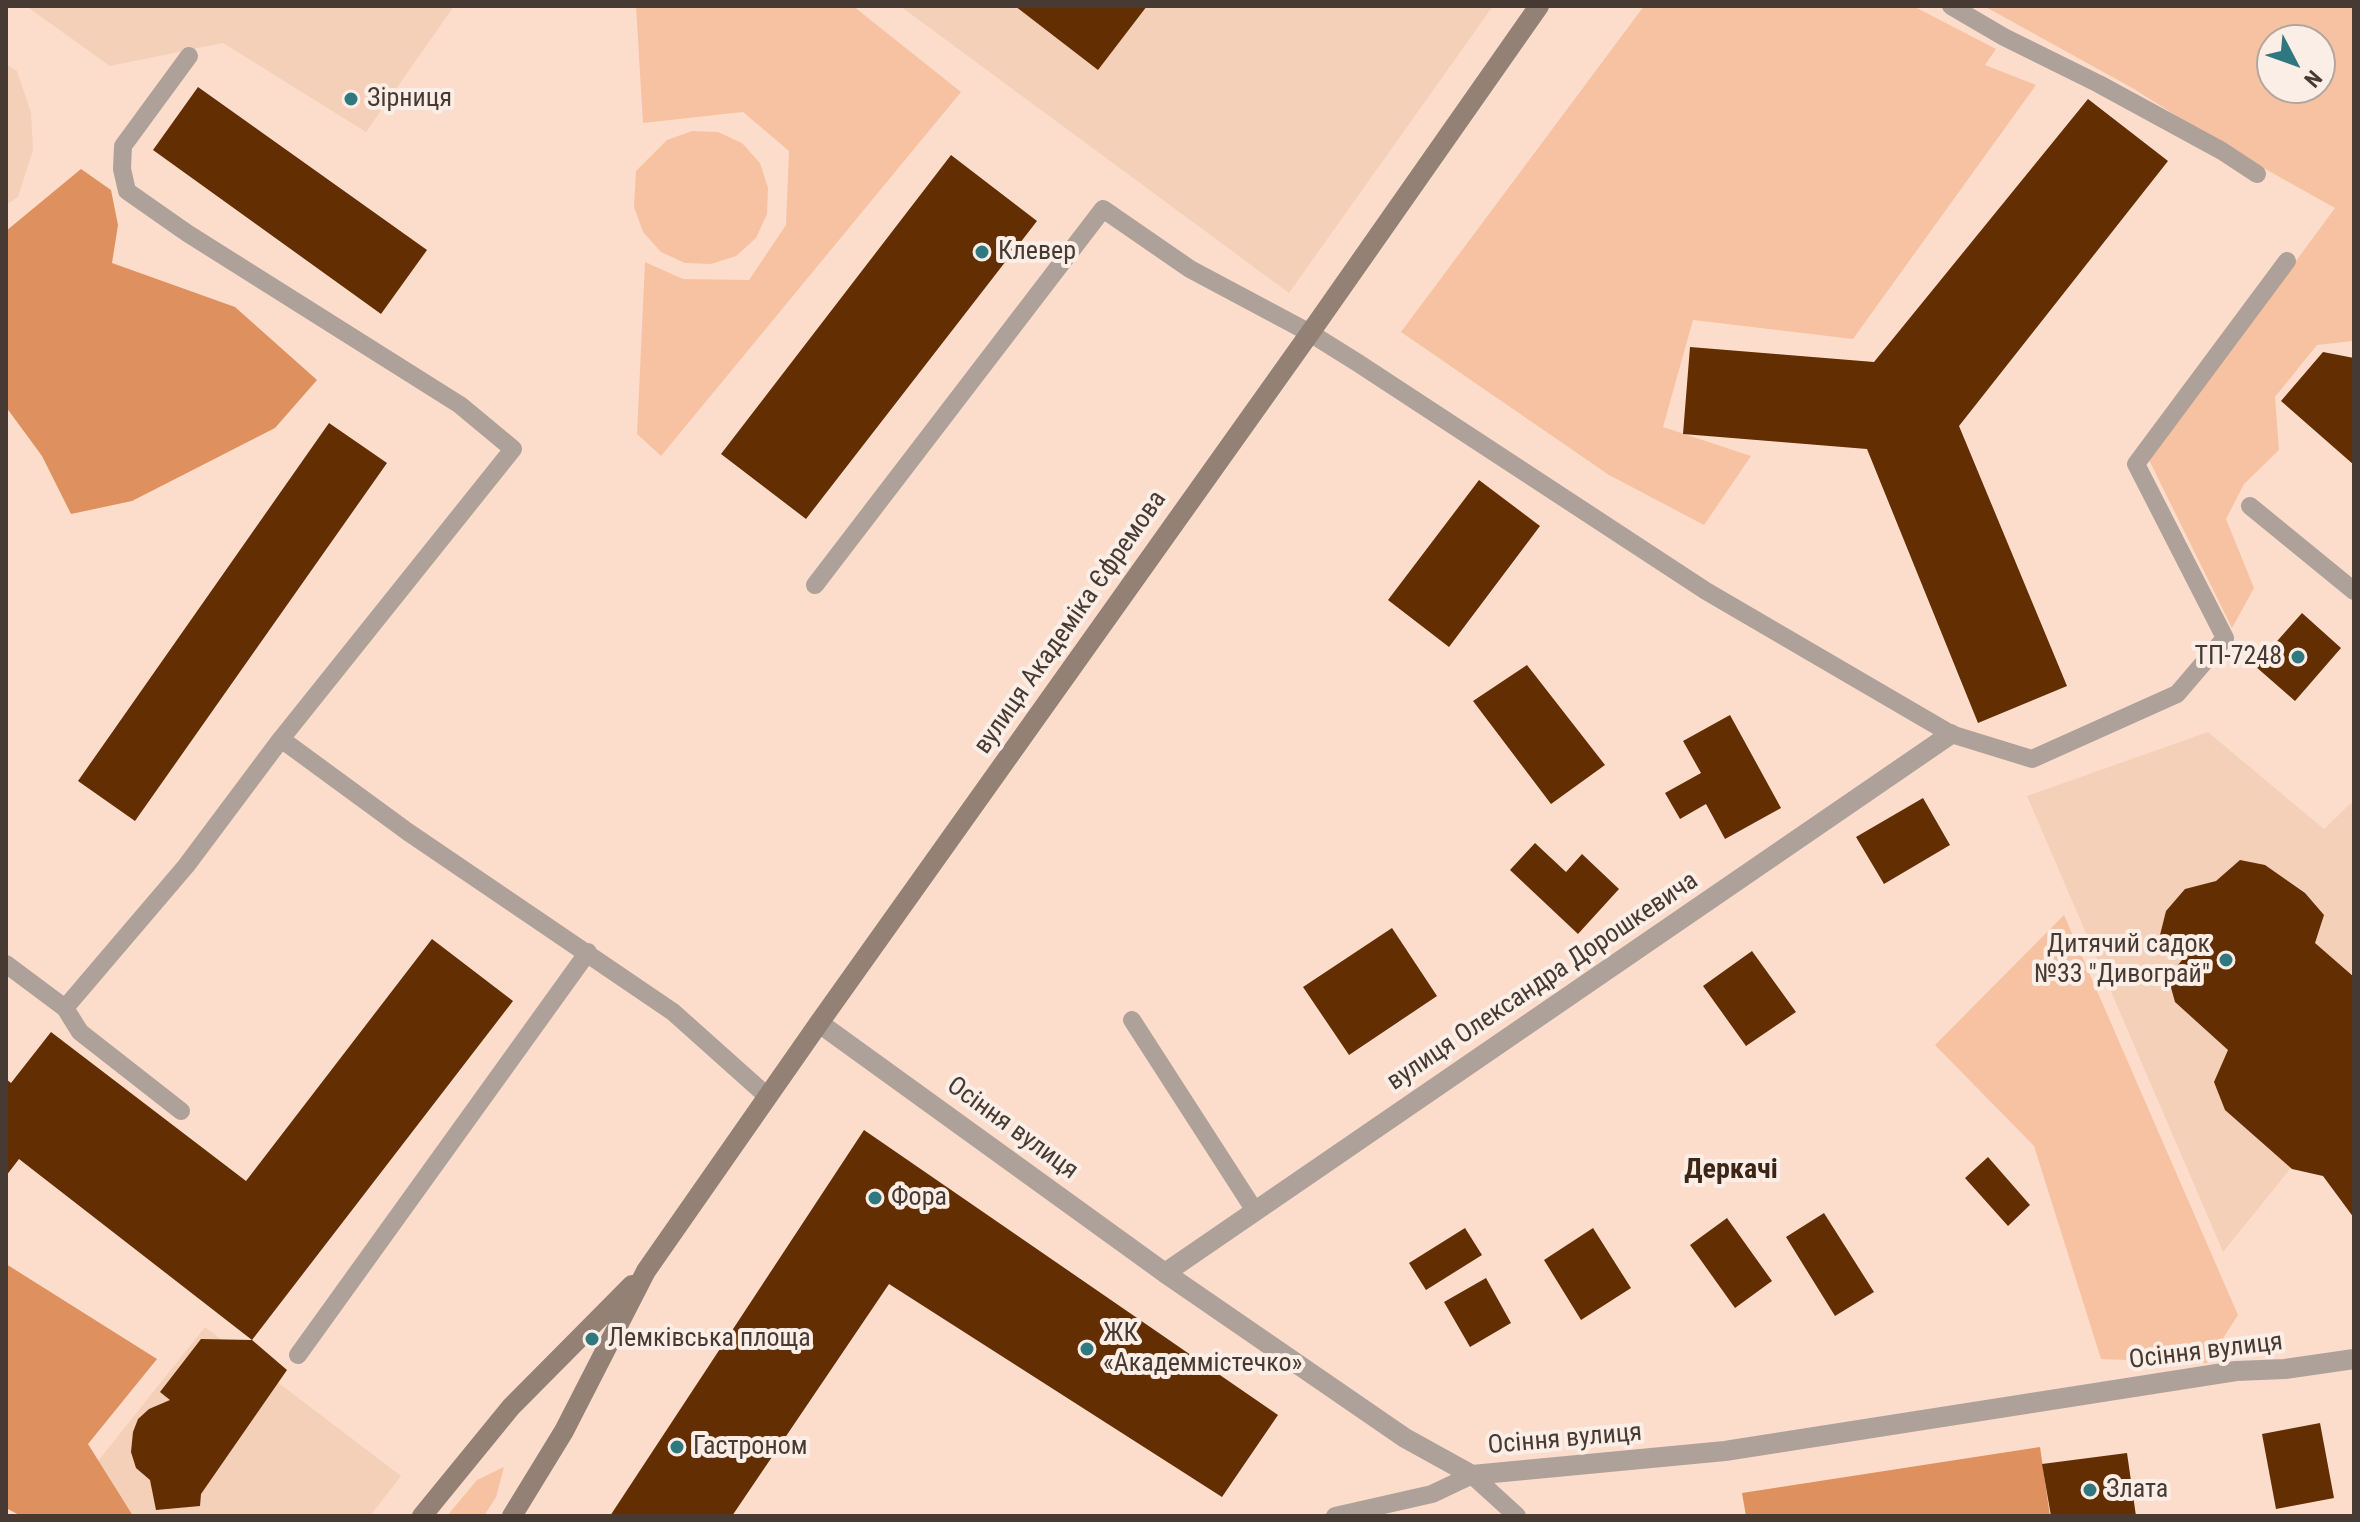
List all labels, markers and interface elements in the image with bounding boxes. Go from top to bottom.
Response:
north arrow [2256,24,2336,104]
text: N [2299,65,2327,92]
place label: Зірниця [367,83,452,115]
marker: Зірниця [342,90,360,108]
place label: Клевер [998,236,1076,268]
marker: Клевер [973,243,991,261]
street label: вулиця Академіка Єфремова [968,485,1174,761]
place label: ТП-7248 [2195,641,2282,673]
marker: ТП-7248 [2289,648,2307,666]
street label: вулиця Олександра Дорошкевича [1382,866,1704,1098]
place label: Дитячий садок №33 "Дивограй" [2034,929,2210,990]
marker: Дитячий садок №33 "Дивограй" [2217,951,2235,969]
street label: Осіння вулиця [940,1071,1084,1187]
district label: Деркачі [1684,1154,1778,1188]
place label: Фора [891,1182,947,1214]
marker: Фора [866,1189,884,1207]
place label: ЖК «Академмістечко» [1103,1318,1302,1380]
place label: Лемківська площа [608,1323,811,1355]
street label: Осіння вулиця [2127,1327,2285,1377]
marker: Лемківська площа [583,1330,601,1348]
marker: ЖК «Академмістечко» [1078,1340,1096,1358]
street label: Осіння вулиця [1487,1418,1643,1462]
place label: Гастроном [693,1431,807,1463]
marker: Гастроном [668,1438,686,1456]
place label: Злата [2106,1474,2168,1506]
marker: Злата [2081,1481,2099,1499]

